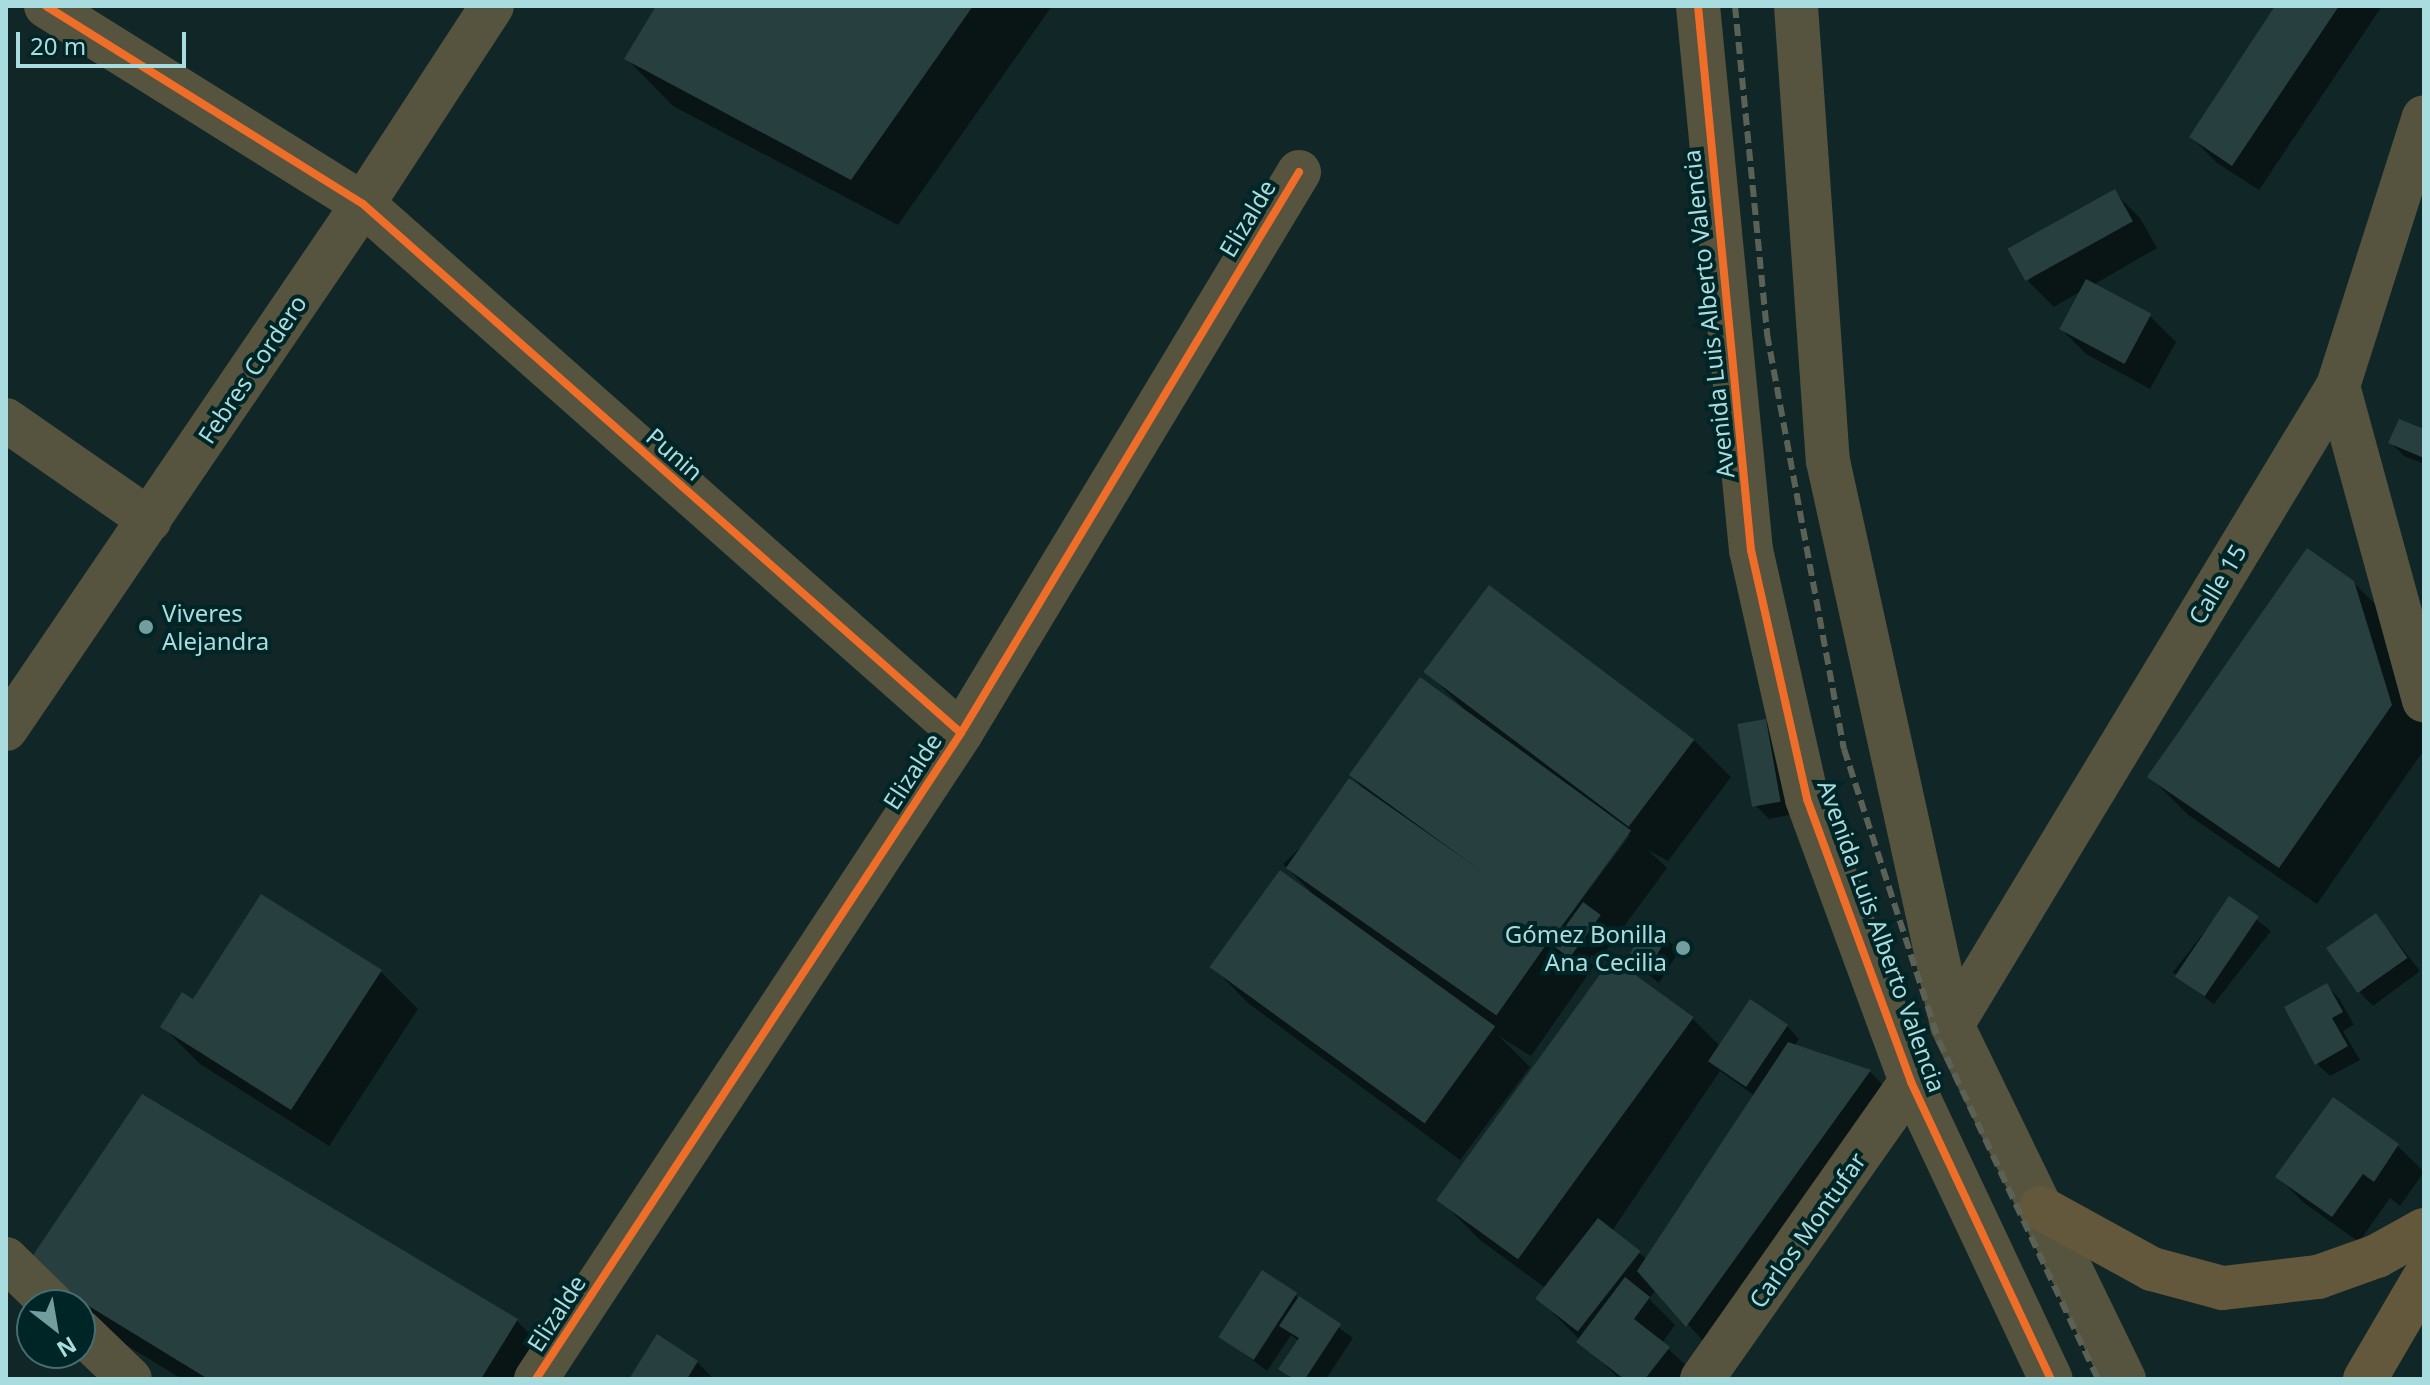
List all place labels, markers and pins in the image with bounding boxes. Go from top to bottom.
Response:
place label: Viveres Alejandra [162,599,269,655]
marker: Viveres Alejandra [137,618,155,636]
place label: Gómez Bonilla Ana Cecilia [1505,920,1667,976]
marker: Gómez Bonilla Ana Cecilia [1674,939,1692,957]

